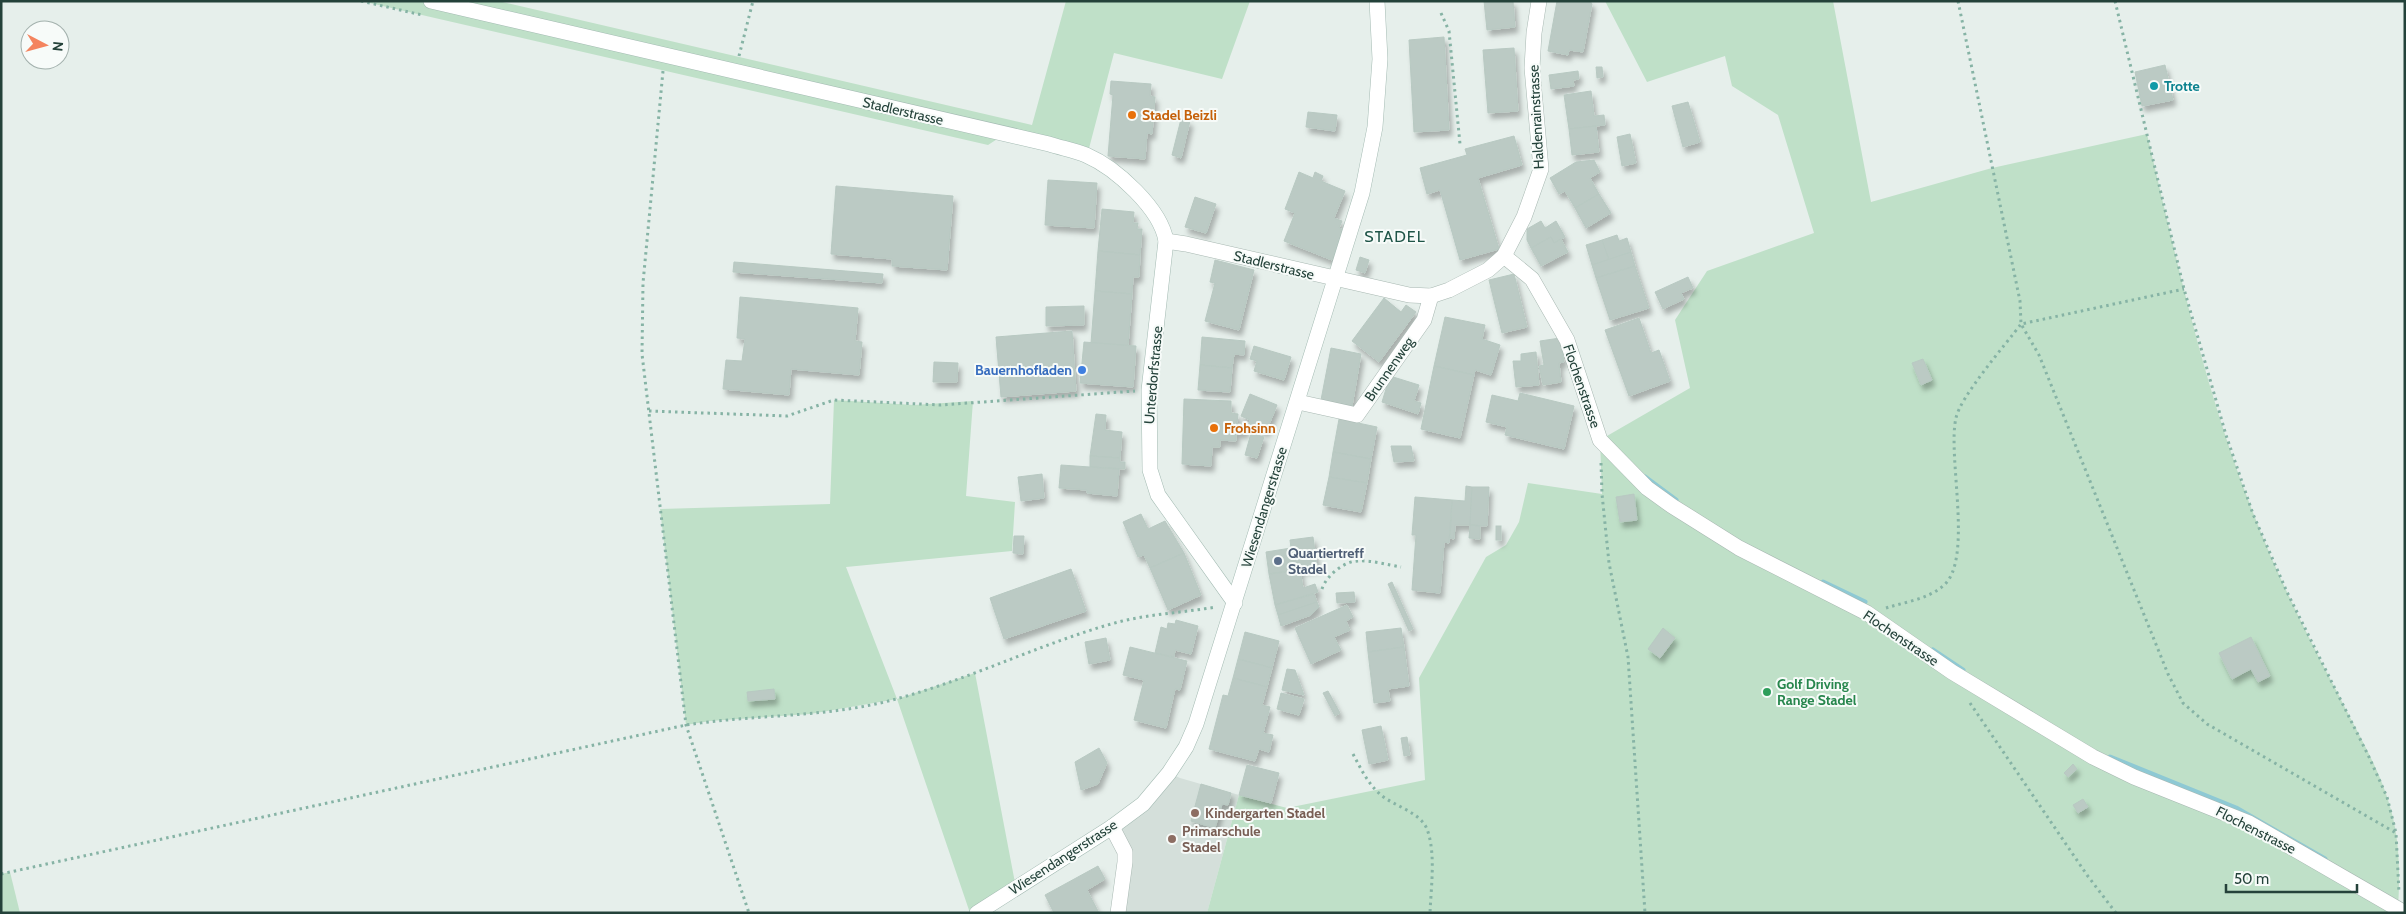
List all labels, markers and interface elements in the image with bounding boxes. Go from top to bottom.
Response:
north arrow [20,20,70,70]
text: N [48,40,67,52]
street label: Haldenrainstrasse [1524,64,1548,170]
place label: Trotte [2164,77,2200,95]
marker: Trotte [2148,80,2160,92]
street label: Stadlerstrasse [861,93,945,129]
place label: Stadel Beizli [1142,106,1217,124]
marker: Stadel Beizli [1126,109,1138,121]
district label: STADEL [1364,227,1426,246]
street label: Stadlerstrasse [1232,246,1316,284]
street label: Unterdorfstrasse [1140,325,1166,425]
street label: Brunnenweg [1360,332,1418,405]
street label: Flochenstrasse [1559,342,1605,430]
place label: Bauernhofladen [975,361,1072,379]
marker: Bauernhofladen [1076,364,1088,376]
place label: Frohsinn [1224,419,1276,437]
marker: Frohsinn [1208,422,1220,434]
street label: Wiesendangerstrasse [1237,444,1291,570]
place label: Quartiertreff Stadel [1288,544,1364,578]
marker: Quartiertreff Stadel [1272,555,1284,567]
street label: Flochenstrasse [1860,606,1942,670]
place label: Golf Driving Range Stadel [1777,675,1857,709]
marker: Golf Driving Range Stadel [1761,686,1773,698]
street label: Flochenstrasse [2213,802,2299,858]
place label: Kindergarten Stadel [1205,804,1325,822]
marker: Kindergarten Stadel [1189,807,1201,819]
street label: Wiesendangerstrasse [1006,815,1120,899]
place label: Primarschule Stadel [1182,822,1260,856]
marker: Primarschule Stadel [1166,833,1178,845]
scale bar [2226,862,2357,894]
text: 50 m [2234,870,2269,888]

